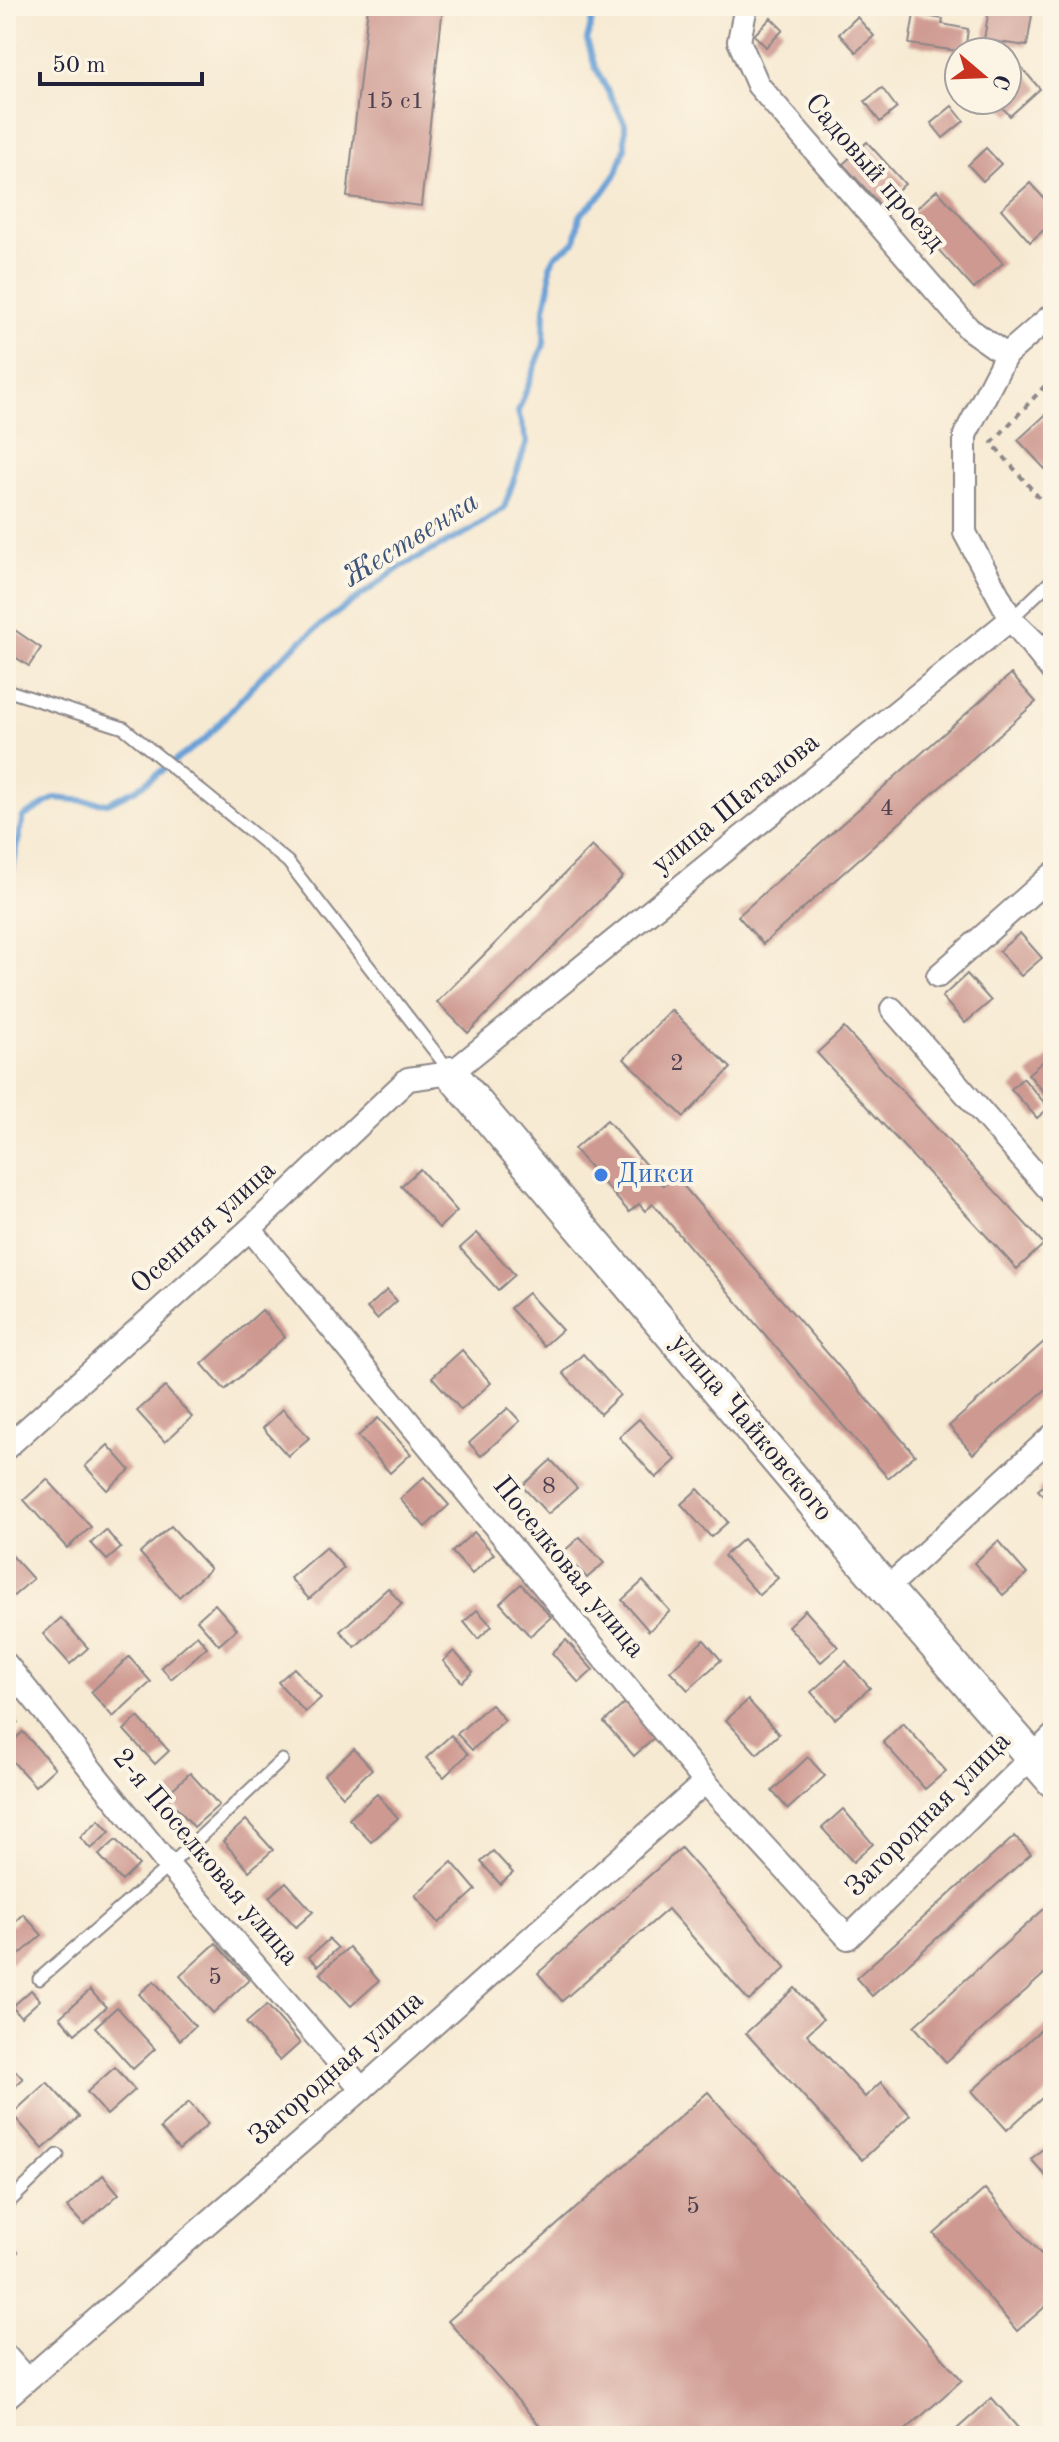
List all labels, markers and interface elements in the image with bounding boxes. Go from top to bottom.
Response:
scale bar [40,36,202,86]
north arrow [943,36,1023,116]
text: 50 m [52,54,106,78]
text: С [987,71,1013,92]
street label: Садовый проезд [799,89,950,257]
house number: 15 с1 [366,90,424,114]
water label: Жественка [338,486,484,594]
street label: улица Шаталова [647,728,825,880]
house number: 4 [880,797,894,821]
house number: 2 [670,1052,684,1076]
street label: Осенняя улица [126,1156,282,1300]
place label: Дикси [617,1161,694,1189]
marker: Дикси [592,1166,610,1184]
street label: улица Чайковского [665,1329,837,1527]
street label: Поселковая улица [487,1472,650,1664]
house number: 8 [542,1475,556,1499]
street label: Загородная улица [841,1727,1017,1903]
street label: 2-я Поселковая улица [106,1744,304,1972]
house number: 5 [208,1966,222,1990]
street label: Загородная улица [245,1986,430,2152]
house number: 5 [686,2195,700,2219]

